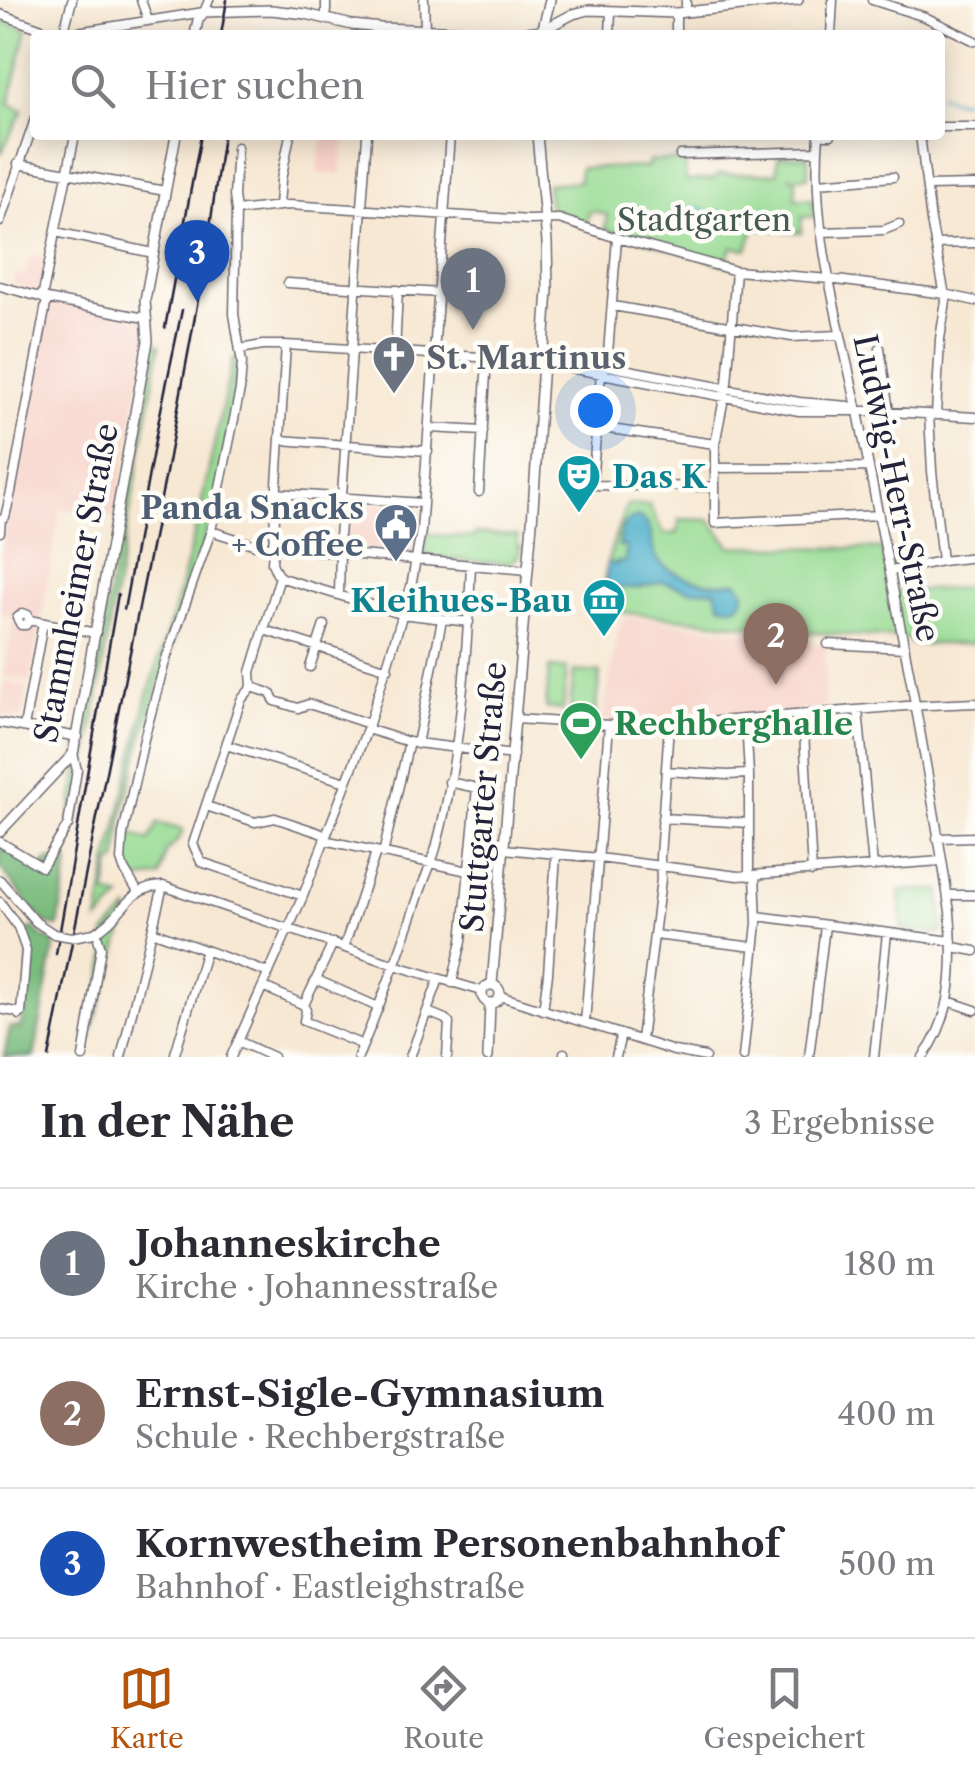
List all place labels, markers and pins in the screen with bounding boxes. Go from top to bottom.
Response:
pin: 3 [164,220,230,302]
pin: 1 [440,248,506,330]
church icon: St. Martinus [371,334,417,395]
place label: St. Martinus [426,338,626,377]
theatre icon: Das K [556,453,602,514]
place label: Das K [612,457,708,496]
place label: Panda Snacks + Coffee [140,488,364,564]
public building icon: Panda Snacks + Coffee [373,502,419,563]
museum icon: Kleihues-Bau [581,577,627,638]
place label: Kleihues-Bau [350,581,572,620]
pin: 2 [744,602,808,685]
sports icon: Rechberghalle [558,700,604,761]
place label: Rechberghalle [614,704,853,743]

